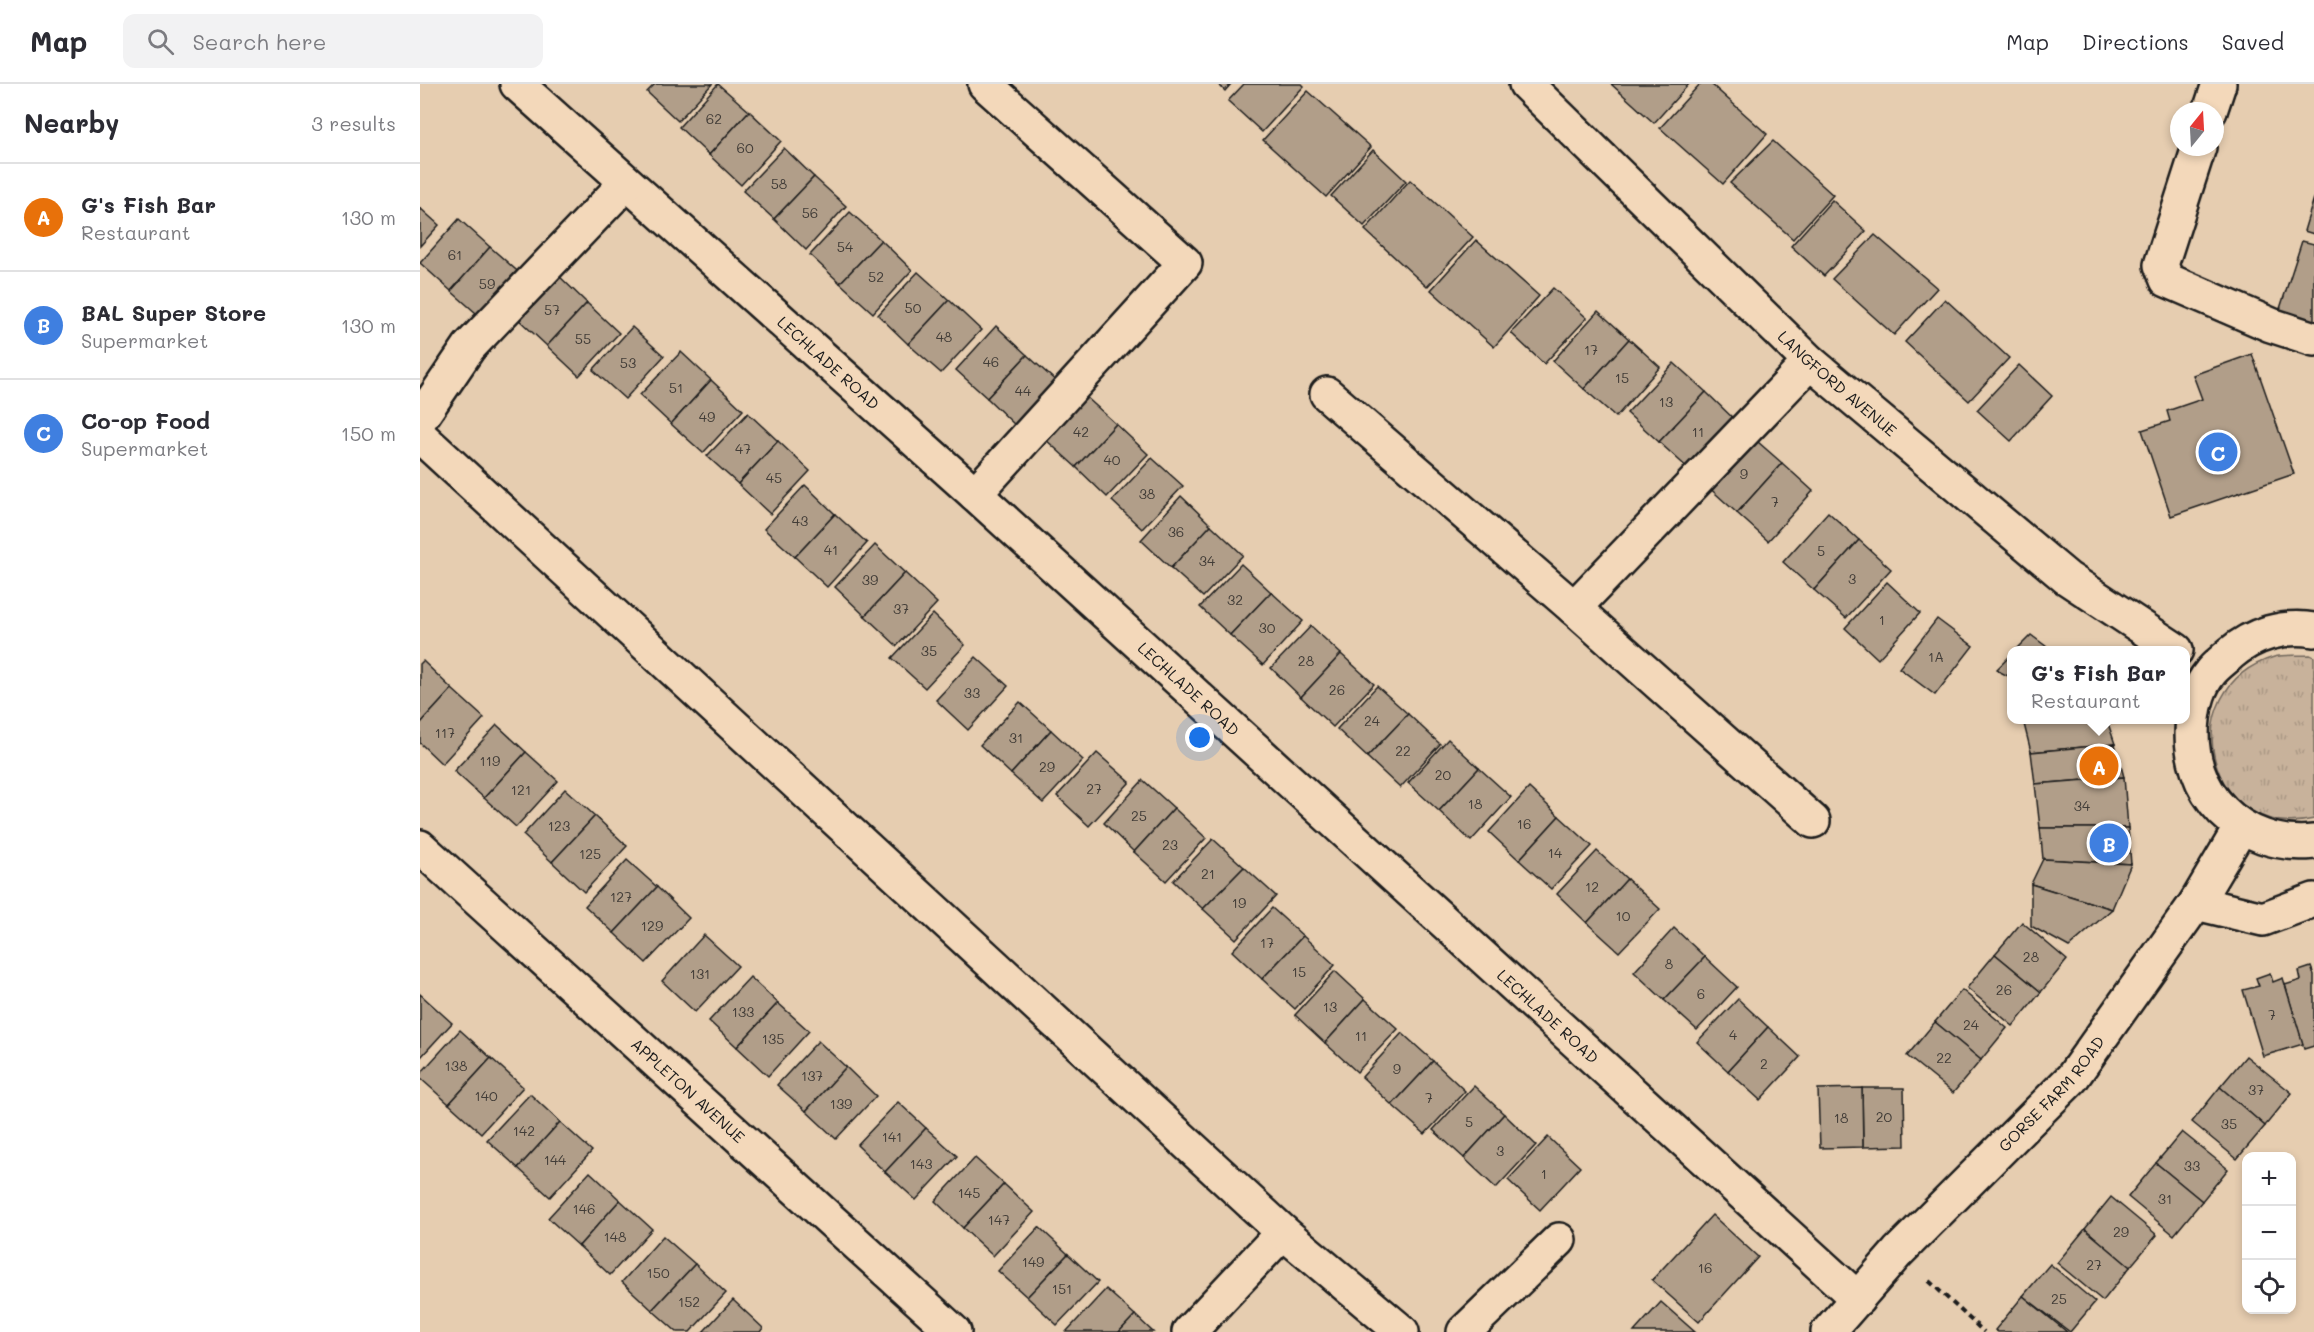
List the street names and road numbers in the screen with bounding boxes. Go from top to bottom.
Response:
street label: LECHLADE ROAD [773,311,884,414]
street label: LANGFORD AVENUE [1774,326,1901,440]
street label: LECHLADE ROAD [1134,637,1244,740]
street label: LECHLADE ROAD [1493,964,1603,1068]
street label: GORSE FARM ROAD [1993,1031,2109,1156]
street label: APPLETON AVENUE [627,1033,750,1147]

